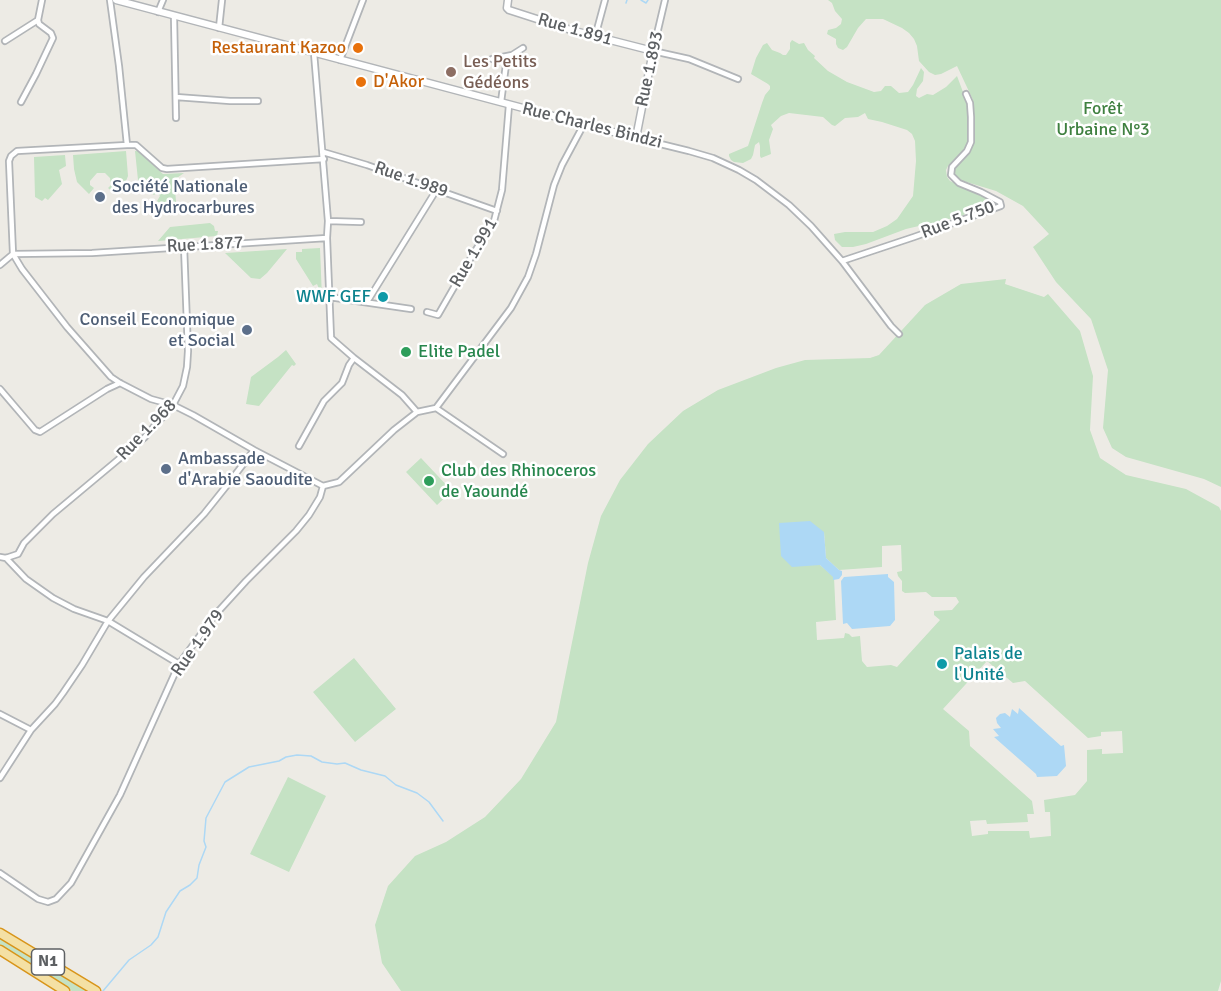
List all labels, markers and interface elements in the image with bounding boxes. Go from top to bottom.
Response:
street label: Rue 1.891 [535,9,615,51]
street label: Rue 1.893 [631,29,669,109]
place label: Restaurant Kazoo [211,37,346,59]
marker: Restaurant Kazoo [351,41,365,55]
place label: Les Petits Gédéons [463,51,537,94]
marker: Les Petits Gédéons [444,65,458,79]
place label: D'Akor [373,71,424,93]
marker: D'Akor [354,75,368,89]
street label: Rue Charles Bindzi [520,98,664,154]
park label: Forêt Urbaine N°3 [1056,98,1150,140]
street label: Rue 1.989 [371,157,451,203]
place label: Société Nationale des Hydrocarbures [112,176,255,219]
marker: Société Nationale des Hydrocarbures [93,190,107,204]
street label: Rue 5.750 [918,196,998,244]
street label: Rue 1.991 [445,214,503,292]
street label: Rue 1.877 [166,232,244,258]
place label: WWF GEF [296,286,371,308]
marker: WWF GEF [376,290,390,304]
place label: Conseil Economique et Social [80,309,235,352]
marker: Conseil Economique et Social [240,323,254,337]
place label: Elite Padel [418,341,500,363]
marker: Elite Padel [399,345,413,359]
street label: Rue 1.968 [113,395,181,465]
place label: Ambassade d'Arabie Saoudite [178,448,313,490]
place label: Club des Rhinoceros de Yaoundé [441,460,596,502]
marker: Ambassade d'Arabie Saoudite [159,462,173,476]
marker: Club des Rhinoceros de Yaoundé [422,474,436,488]
street label: Rue 1.979 [167,605,229,681]
place label: Palais de l'Unité [954,643,1023,686]
marker: Palais de l'Unité [935,657,949,671]
road number: N1 [32,949,64,975]

